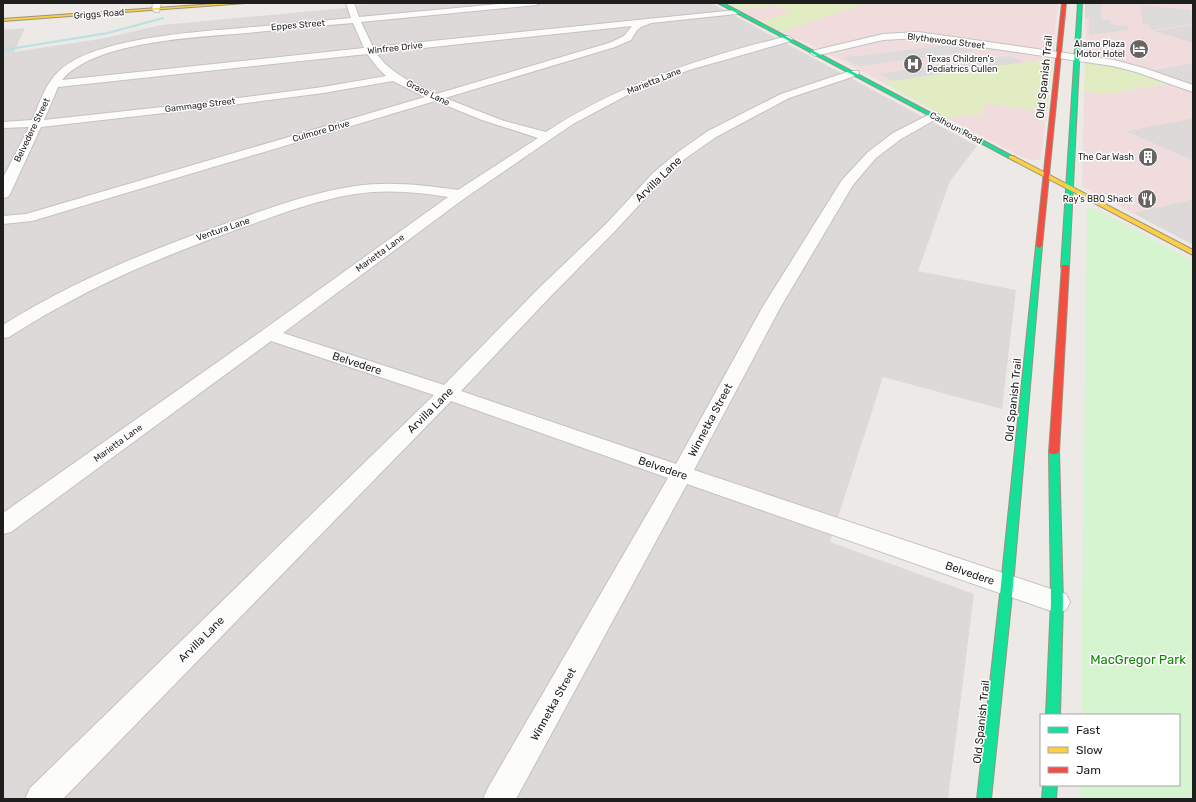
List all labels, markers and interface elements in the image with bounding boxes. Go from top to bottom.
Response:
street label: Griggs Road [73,7,125,21]
street label: Eppes Street [271,18,326,32]
street label: Blythewood Street [907,31,986,51]
street label: Old Spanish Trail [1034,35,1055,119]
hotel icon: Alamo Plaza Motor Hotel [1128,38,1150,60]
place label: Alamo Plaza Motor Hotel [1074,39,1125,59]
street label: Winfree Drive [367,40,423,56]
hospital icon: Texas Children's Pediatrics Cullen [902,53,924,75]
place label: Texas Children's Pediatrics Cullen [927,54,997,74]
street label: Marietta Lane [625,66,683,96]
street label: Grace Lane [405,78,451,108]
street label: Belvedere Street [12,96,52,164]
street label: Gammage Street [164,96,236,114]
street label: Calhoun Road [928,110,984,146]
street label: Culmore Drive [291,118,351,144]
building icon: The Car Wash [1137,146,1159,168]
place label: The Car Wash [1078,152,1134,162]
street label: Arvilla Lane [632,154,684,205]
restaurant icon: Ray's BBQ Shack [1136,188,1158,210]
place label: Ray's BBQ Shack [1063,194,1133,204]
street label: Ventura Lane [195,215,251,243]
street label: Marietta Lane [354,232,406,274]
street label: Belvedere [331,349,383,378]
street label: Old Spanish Trail [1003,358,1024,442]
street label: Winnetka Street [686,381,736,459]
street label: Arvilla Lane [405,385,456,436]
street label: Marietta Lane [92,422,144,464]
street label: Belvedere [637,454,689,483]
street label: Belvedere [944,559,996,588]
street label: Arvilla Lane [176,614,227,665]
park label: MacGregor Park [1090,652,1186,668]
street label: Winnetka Street [528,665,579,743]
street label: Old Spanish Trail [971,680,992,764]
legend [1040,714,1180,786]
text: Fast [1076,723,1100,737]
text: Slow [1076,743,1103,757]
text: Jam [1076,763,1101,777]

